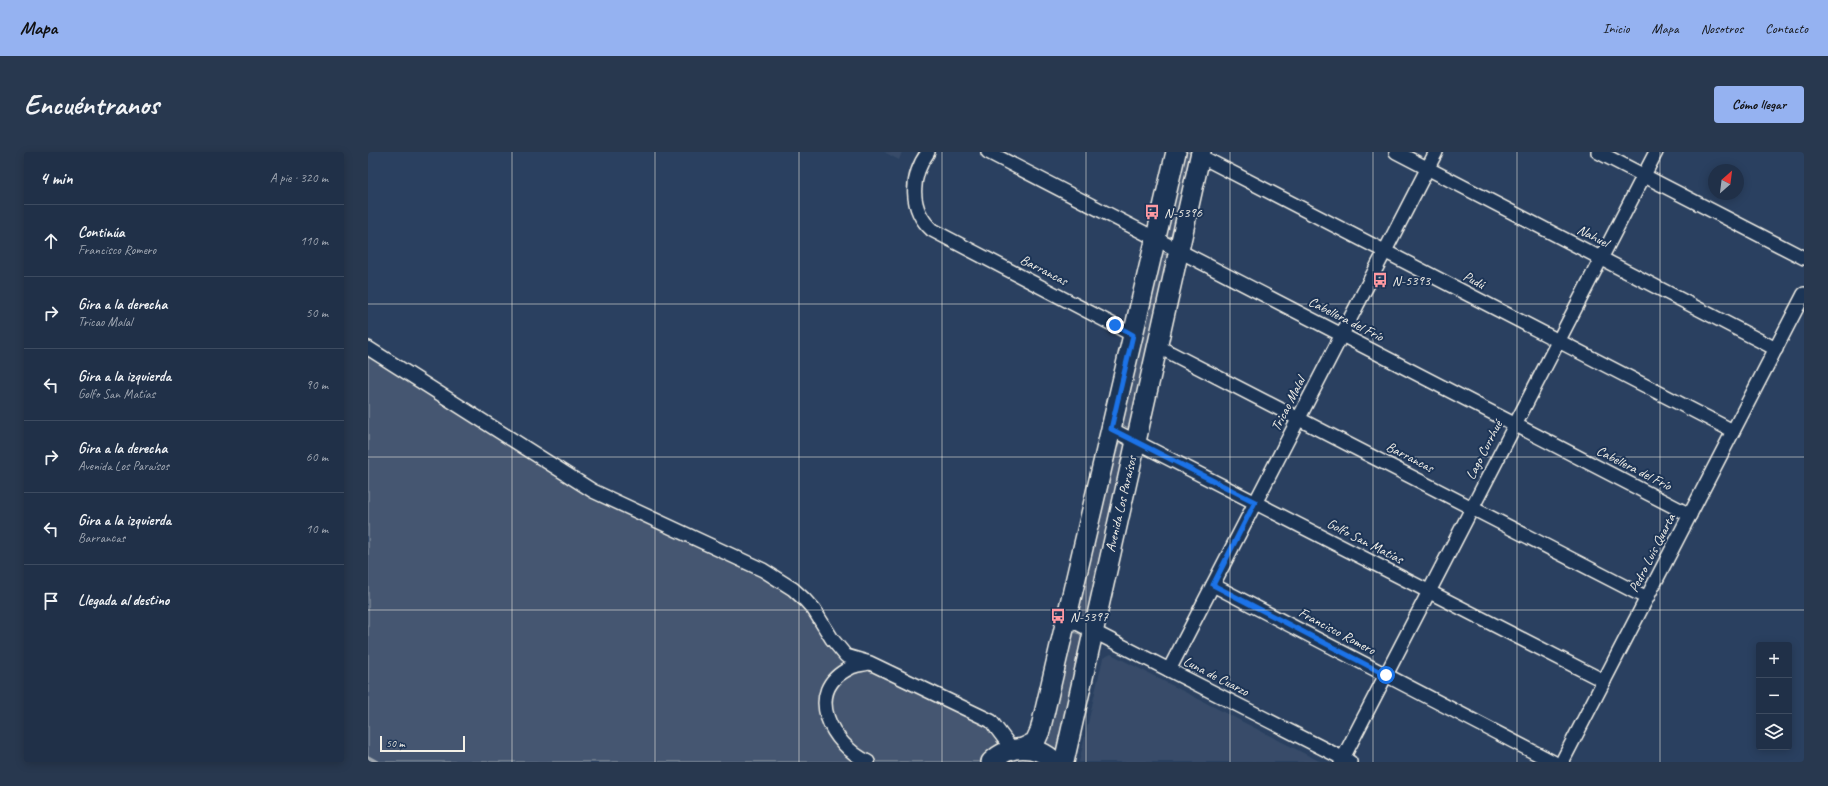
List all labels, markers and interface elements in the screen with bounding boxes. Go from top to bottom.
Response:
text: Mapa [20,16,57,40]
text: Inicio [1603,20,1630,37]
text: Mapa [1652,20,1679,37]
text: Nosotros [1701,20,1743,37]
text: Contacto [1765,20,1808,37]
button: Cómo llegar [1714,86,1804,123]
text: Encuéntranos [24,87,159,122]
north arrow [1708,164,1744,200]
text: 4 min [40,168,73,189]
text: A pie · 320 m [270,170,328,186]
bus stop icon: N-5396 [1143,203,1161,221]
place label: N-5396 [1164,204,1203,221]
street label: Nahuel [1574,221,1614,252]
text: Continúa [78,223,125,242]
icon: ahead [40,230,62,252]
text: 110 m [300,233,328,249]
text: Francisco Romero [78,242,156,258]
street label: Barrancas [1017,251,1072,290]
street label: Pudú [1460,267,1489,293]
bus stop icon: N-5393 [1371,271,1389,289]
place label: N-5393 [1392,272,1432,289]
street label: Cabellera del Frío [1306,293,1387,346]
text: Gira a la derecha [78,295,167,314]
icon: right [40,302,62,324]
text: 50 m [306,305,328,321]
text: Tricao Malal [78,314,132,330]
route end [1106,316,1124,334]
text: Gira a la izquierda [78,367,171,386]
street label: Tricao Malal [1267,372,1310,434]
icon: left [40,374,62,396]
text: 90 m [306,377,328,393]
text: Golfo San Matías [78,386,155,402]
street label: Lago Currhué [1462,416,1507,482]
street label: Barrancas [1383,438,1438,477]
text: Gira a la derecha [78,439,167,458]
street label: Cabellera del Frío [1594,442,1675,495]
icon: right [40,446,62,468]
text: 60 m [306,449,328,465]
street label: Avenida Los Paraísos [1102,453,1141,554]
text: Avenida Los Paraísos [78,458,169,474]
street label: Pedro Luis Quarta [1625,510,1679,595]
text: Gira a la izquierda [78,511,171,530]
street label: Golfo San Matías [1324,515,1407,568]
icon: left [40,518,62,540]
text: 10 m [306,521,328,537]
text: Barrancas [78,530,125,546]
icon: arrive [40,590,62,612]
text: Llegada al destino [78,591,169,610]
street label: Francisco Romero [1296,604,1379,659]
bus stop icon: N-5397 [1049,607,1067,625]
place label: N-5397 [1070,608,1109,625]
map controls [1756,642,1792,750]
button: + [1756,642,1792,678]
street label: Luna de Cuarzo [1181,652,1252,700]
route start [1377,666,1395,684]
button: − [1756,678,1792,714]
button: layers [1756,714,1792,750]
scale bar [380,734,465,753]
text: 50 m [386,736,405,750]

